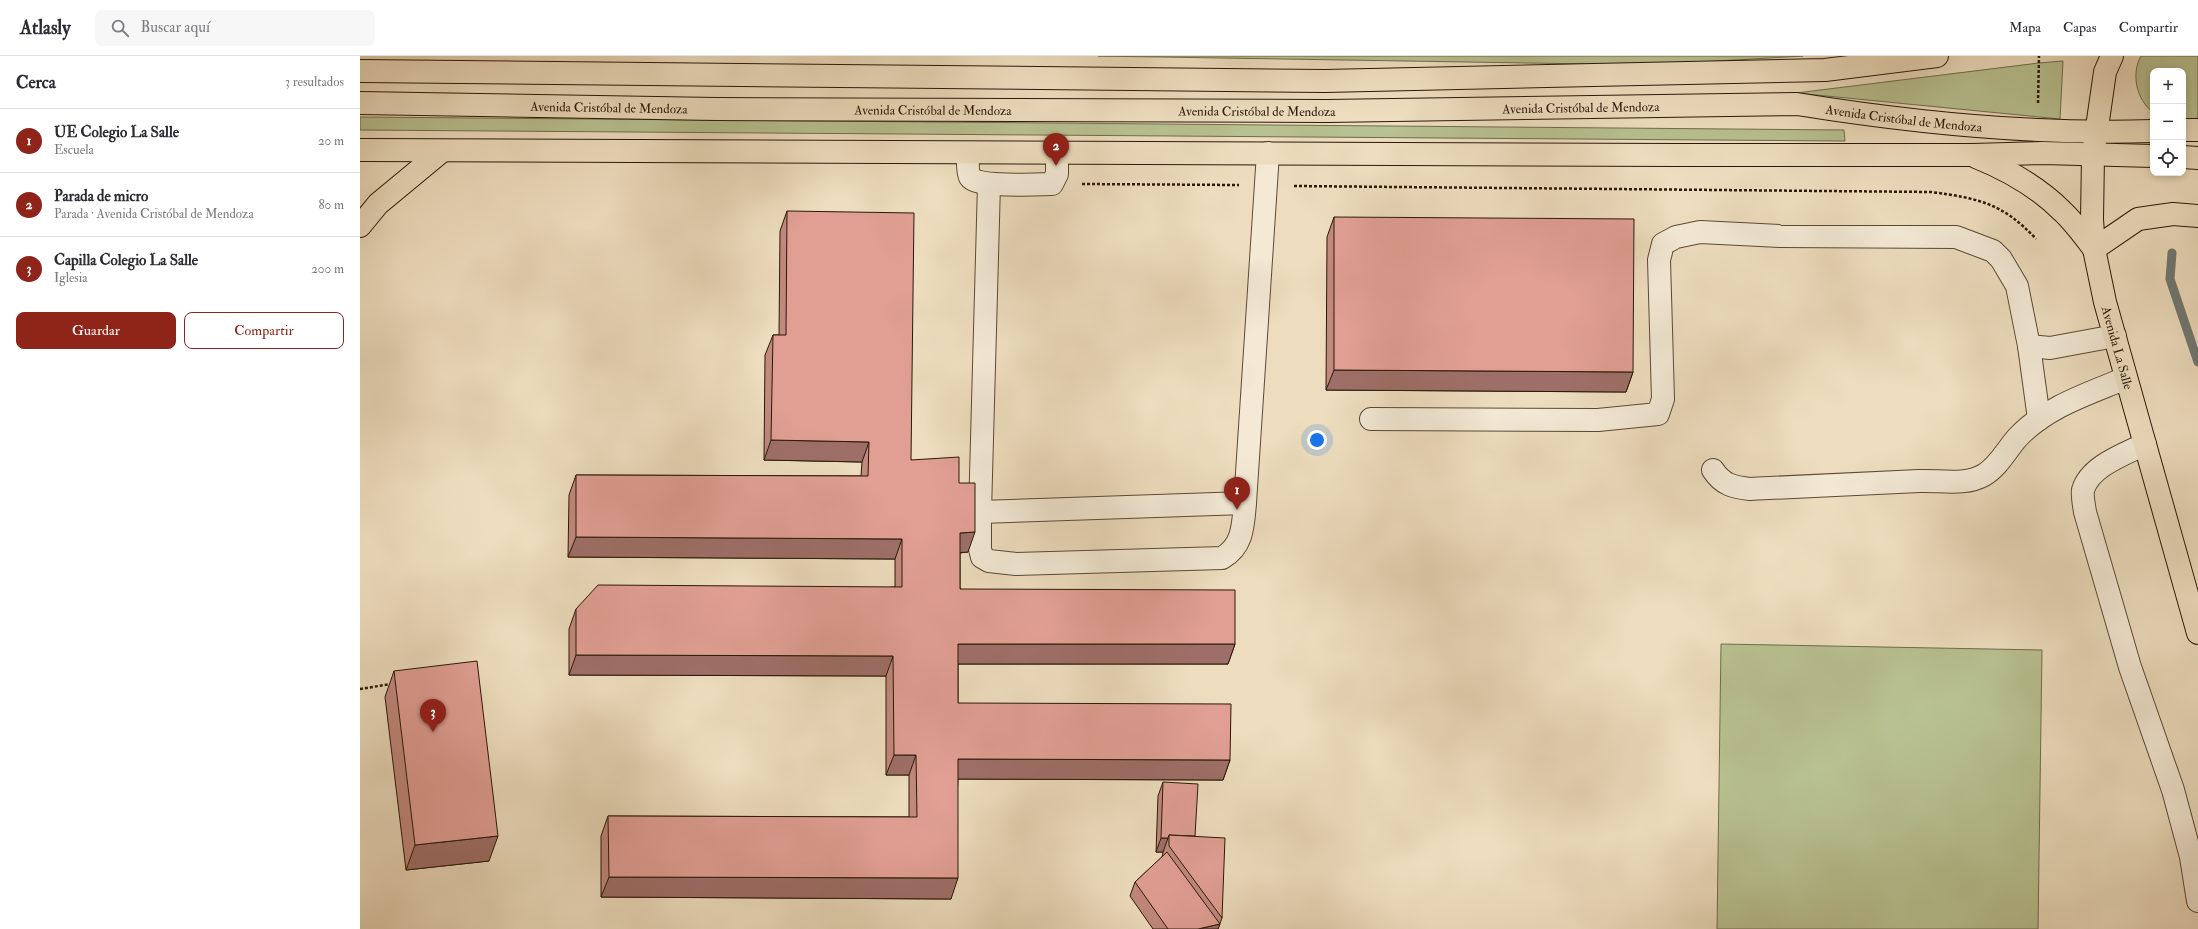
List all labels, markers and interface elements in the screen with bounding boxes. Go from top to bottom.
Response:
search box [95,10,375,46]
text: Atlasly [20,16,71,40]
icon: search [109,17,131,39]
text: Buscar aquí [141,18,210,37]
text: Mapa [2009,19,2041,36]
text: Capas [2063,19,2097,36]
text: Compartir [2119,19,2178,36]
map controls [2150,68,2186,176]
button: + [2150,68,2186,104]
text: Cerca [16,72,56,93]
text: 3 resultados [285,74,344,90]
street label: Avenida Cristóbal de Mendoza [529,99,688,118]
street label: Avenida Cristóbal de Mendoza [1501,99,1660,117]
street label: Avenida Cristóbal de Mendoza [1824,101,1983,136]
street label: Avenida Cristóbal de Mendoza [853,102,1012,119]
street label: Avenida Cristóbal de Mendoza [1177,104,1336,120]
button: − [2150,104,2186,140]
text: UE Colegio La Salle [54,123,179,142]
text: 1 [27,133,31,149]
text: 20 m [318,133,344,149]
pin: 2 [1043,133,1069,166]
button: locate [2150,140,2186,176]
text: Escuela [54,142,94,158]
text: Parada de micro [54,187,148,206]
text: 2 [26,197,32,213]
text: 80 m [318,197,344,213]
text: Parada · Avenida Cristóbal de Mendoza [54,206,254,222]
text: Capilla Colegio La Salle [54,251,198,270]
text: 3 [27,261,32,277]
text: 200 m [311,261,344,277]
text: Iglesia [54,270,88,286]
street label: Avenida La Salle [2097,304,2136,392]
button: Guardar [16,312,176,349]
button: Compartir [184,312,344,349]
your location [1307,430,1327,450]
pin: 1 [1224,477,1250,510]
pin: 3 [420,699,446,732]

